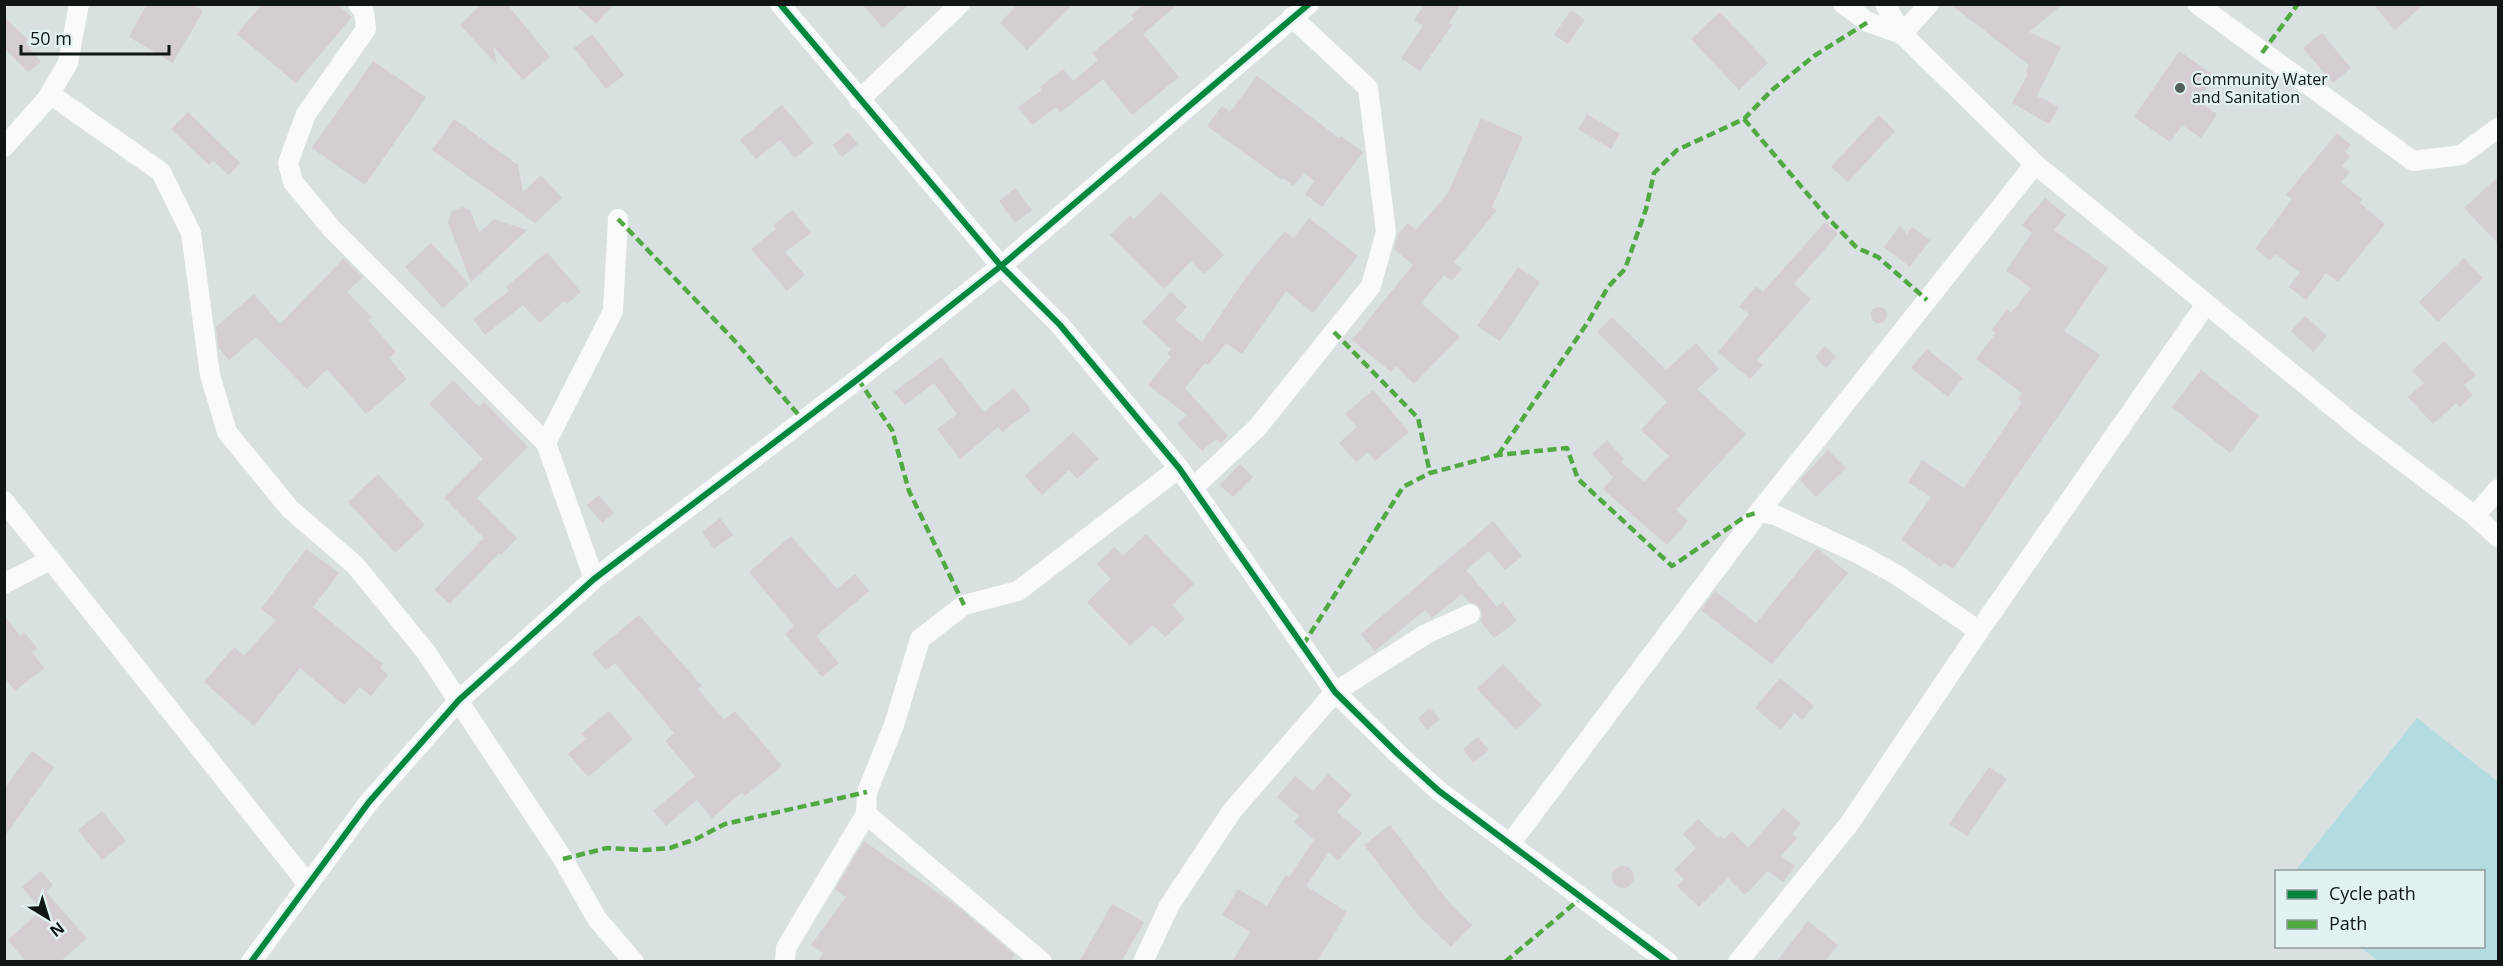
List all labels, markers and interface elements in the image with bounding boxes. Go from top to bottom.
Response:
scale bar [21,18,170,56]
text: 50 m [30,26,72,50]
place label: Community Water and Sanitation [2192,68,2328,108]
marker: Community Water and Sanitation [2173,81,2187,95]
legend [2275,870,2485,948]
text: Cycle path [2329,881,2416,905]
north arrow [18,888,78,948]
text: Path [2329,911,2367,935]
text: N [45,917,69,942]

